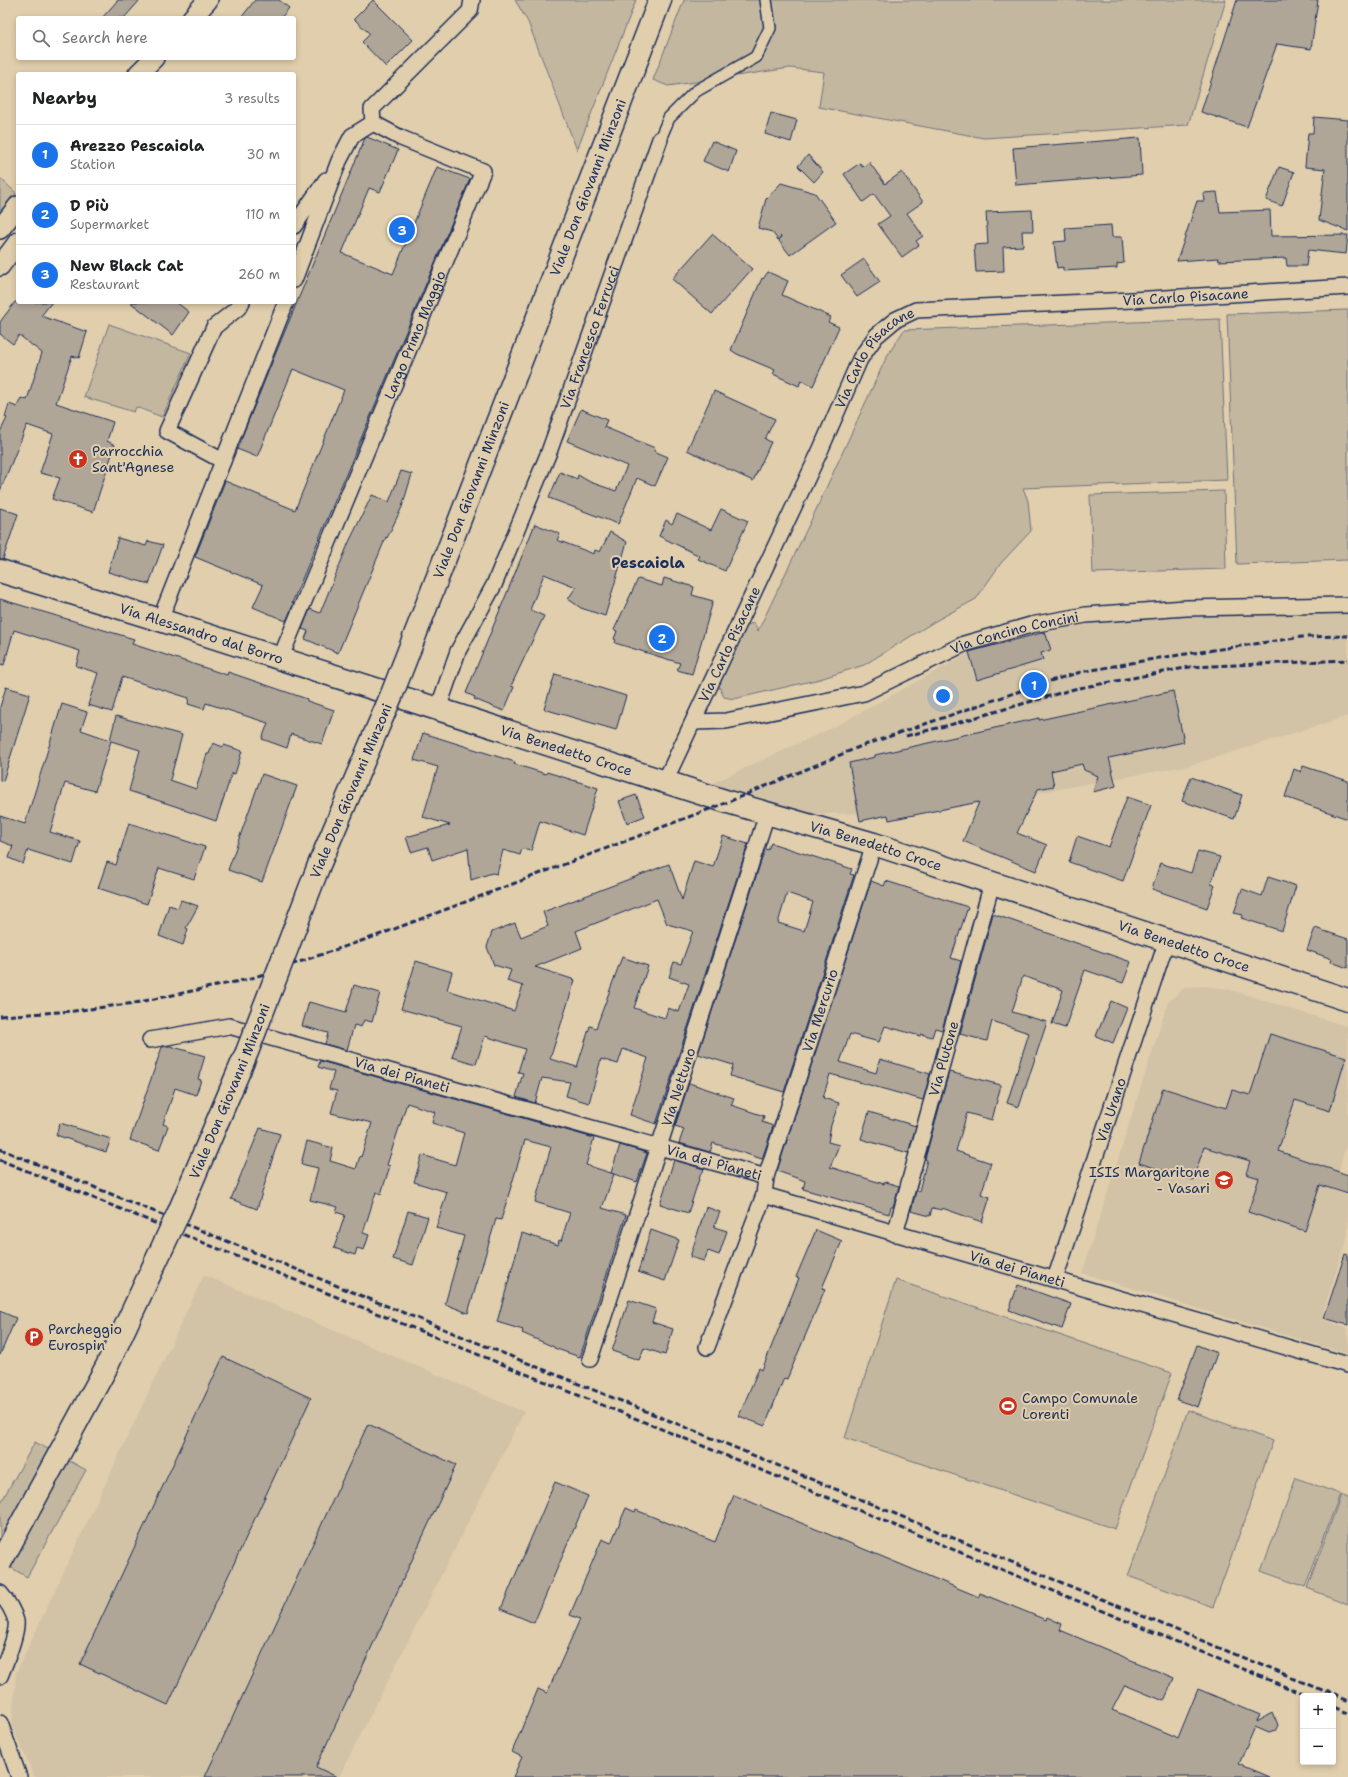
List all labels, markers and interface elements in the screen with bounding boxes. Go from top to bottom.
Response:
search box [16,16,296,60]
icon: search [30,27,52,49]
text: Search here [62,28,148,48]
text: Nearby [32,87,97,109]
text: 3 results [224,90,280,107]
street label: Viale Don Giovanni Minzoni [545,96,630,279]
text: Arezzo Pescaiola [70,136,204,156]
text: 1 [42,146,48,163]
text: 30 m [246,146,280,163]
text: Station [70,156,115,173]
text: D Più [70,196,109,216]
text: 2 [40,206,50,223]
text: 110 m [245,206,280,223]
pin: 3 [389,215,415,245]
text: Supermarket [70,216,149,233]
text: New Black Cat [70,256,184,276]
street label: Via Francesco Ferrucci [556,263,623,412]
text: 3 [40,266,50,283]
text: 260 m [238,266,280,283]
street label: Largo Primo Maggio [380,268,450,402]
text: Restaurant [70,276,140,293]
street label: Via Carlo Pisacane [1122,284,1249,309]
street label: Via Carlo Pisacane [831,303,917,411]
street label: Viale Don Giovanni Minzoni [429,399,513,581]
place label: Parrocchia Sant'Agnese [92,442,174,476]
church icon: Parrocchia Sant'Agnese [67,448,89,470]
district label: Pescaiola [611,553,686,573]
street label: Via Carlo Pisacane [694,583,764,705]
street label: Via Alessandro dal Borro [117,599,286,668]
street label: Via Concino Concini [947,608,1080,658]
pin: 2 [649,623,675,653]
pin: 1 [1021,670,1047,700]
your location [933,686,953,706]
street label: Viale Don Giovanni Minzoni [306,701,396,881]
street label: Via Benedetto Croce [498,721,635,780]
street label: Via Benedetto Croce [808,817,944,875]
street label: Via Benedetto Croce [1116,916,1252,976]
street label: Via Mercurio [798,967,842,1054]
street label: Viale Don Giovanni Minzoni [185,1001,274,1182]
street label: Via Plutone [924,1019,962,1098]
street label: Via Nettuno [657,1045,700,1129]
street label: Via dei Pianeti [352,1053,452,1097]
street label: Via Urano [1092,1075,1130,1145]
street label: Via dei Pianeti [664,1140,764,1184]
place label: ISIS Margaritone - Vasari [1089,1163,1210,1197]
school or university icon: ISIS Margaritone - Vasari [1213,1169,1235,1191]
street label: Via dei Pianeti [967,1246,1067,1291]
place label: Parcheggio Eurospin [48,1320,122,1354]
parking icon: Parcheggio Eurospin [23,1326,45,1348]
place label: Campo Comunale Lorenti [1022,1389,1138,1423]
sports icon: Campo Comunale Lorenti [997,1395,1019,1417]
map controls [1300,1693,1336,1765]
button: + [1300,1693,1336,1729]
button: − [1300,1729,1336,1765]

